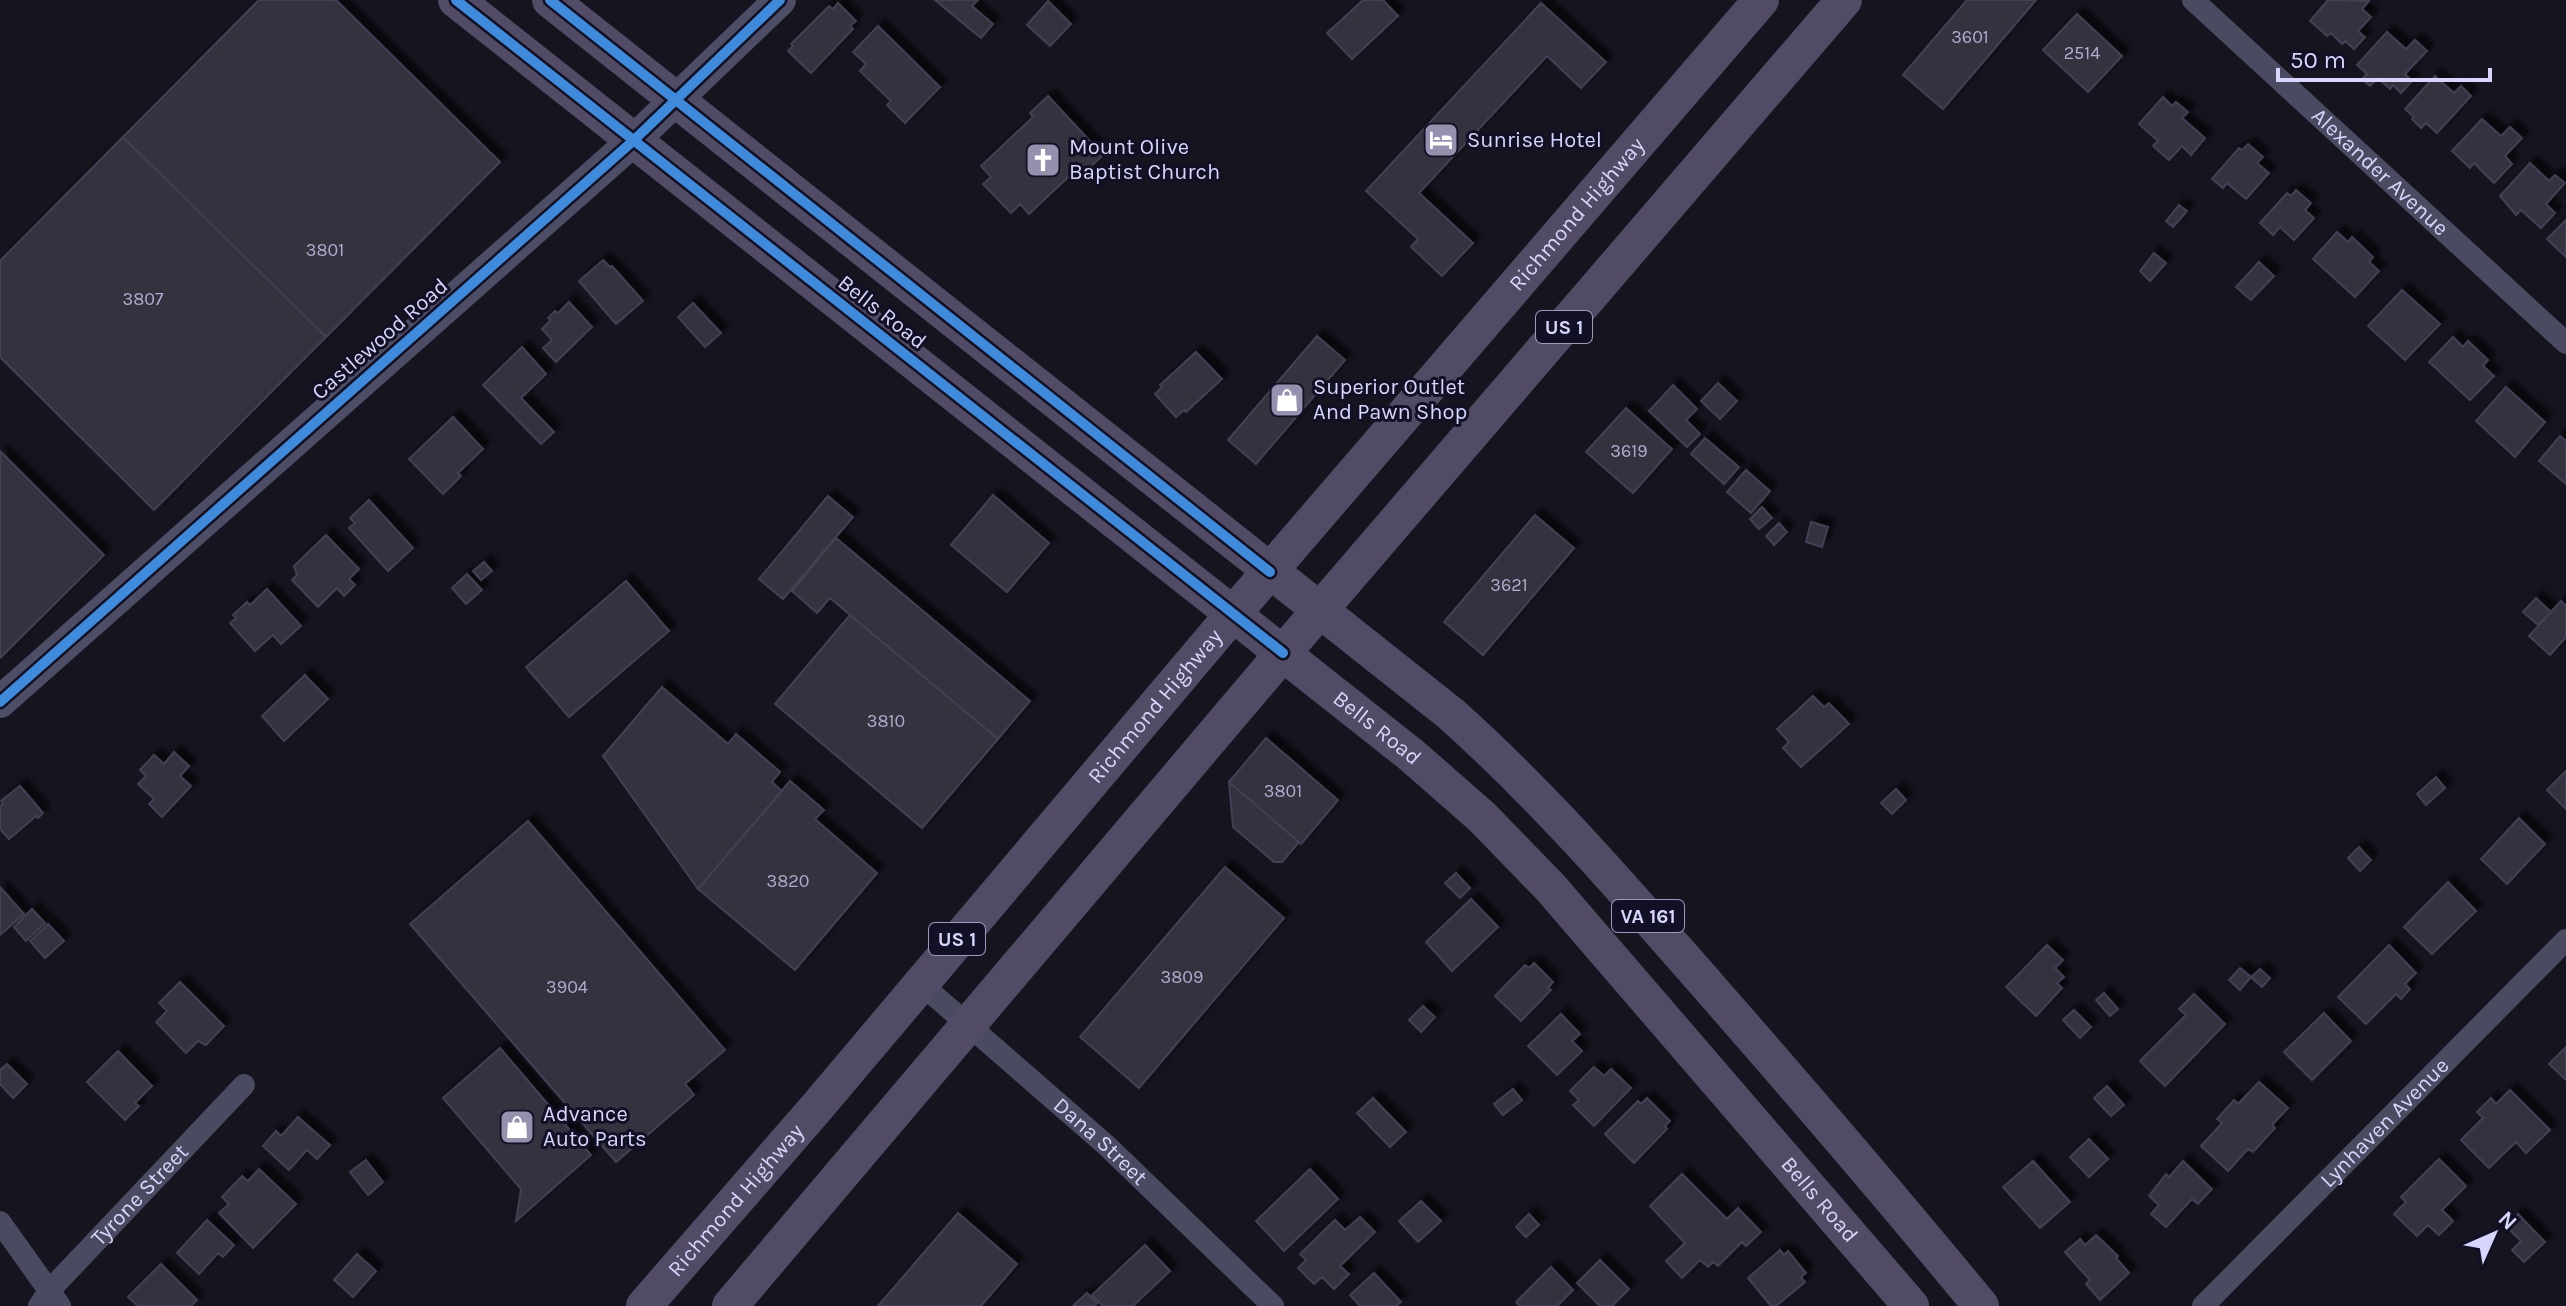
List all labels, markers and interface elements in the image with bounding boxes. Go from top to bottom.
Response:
house number: 3601 [1951,26,1989,48]
scale bar [2278,32,2490,82]
house number: 2514 [2064,42,2100,64]
text: 50 m [2290,46,2346,74]
street label: Alexander Avenue [2306,103,2454,241]
hotel icon: Sunrise Hotel [1422,121,1460,159]
place label: Sunrise Hotel [1467,127,1602,153]
street label: Richmond Highway [1504,132,1650,296]
place label: Mount Olive Baptist Church [1069,134,1220,185]
church icon: Mount Olive Baptist Church [1024,141,1062,179]
house number: 3801 [306,239,344,261]
street label: Bells Road [833,270,931,354]
street label: Castlewood Road [307,273,453,405]
house number: 3807 [123,288,164,310]
road number: US 1 [1536,311,1592,343]
place label: Superior Outlet And Pawn Shop [1313,374,1467,425]
shop icon: Superior Outlet And Pawn Shop [1268,381,1306,419]
house number: 3619 [1610,440,1648,462]
house number: 3621 [1490,574,1528,596]
street label: Richmond Highway [1083,624,1228,789]
street label: Bells Road [1328,685,1426,771]
house number: 3810 [867,710,905,732]
house number: 3801 [1264,780,1302,802]
house number: 3820 [767,870,809,892]
road number: VA 161 [1612,900,1684,932]
road number: US 1 [929,923,985,955]
house number: 3809 [1161,966,1203,988]
house number: 3904 [546,976,588,998]
street label: Lynhaven Avenue [2315,1053,2454,1193]
street label: Dana Street [1048,1092,1153,1191]
place label: Advance Auto Parts [543,1101,647,1152]
shop icon: Advance Auto Parts [498,1108,536,1146]
street label: Richmond Highway [662,1119,809,1282]
street label: Tyrone Street [86,1139,194,1251]
street label: Bells Road [1775,1152,1863,1248]
north arrow [2454,1194,2534,1274]
text: N [2493,1206,2522,1235]

